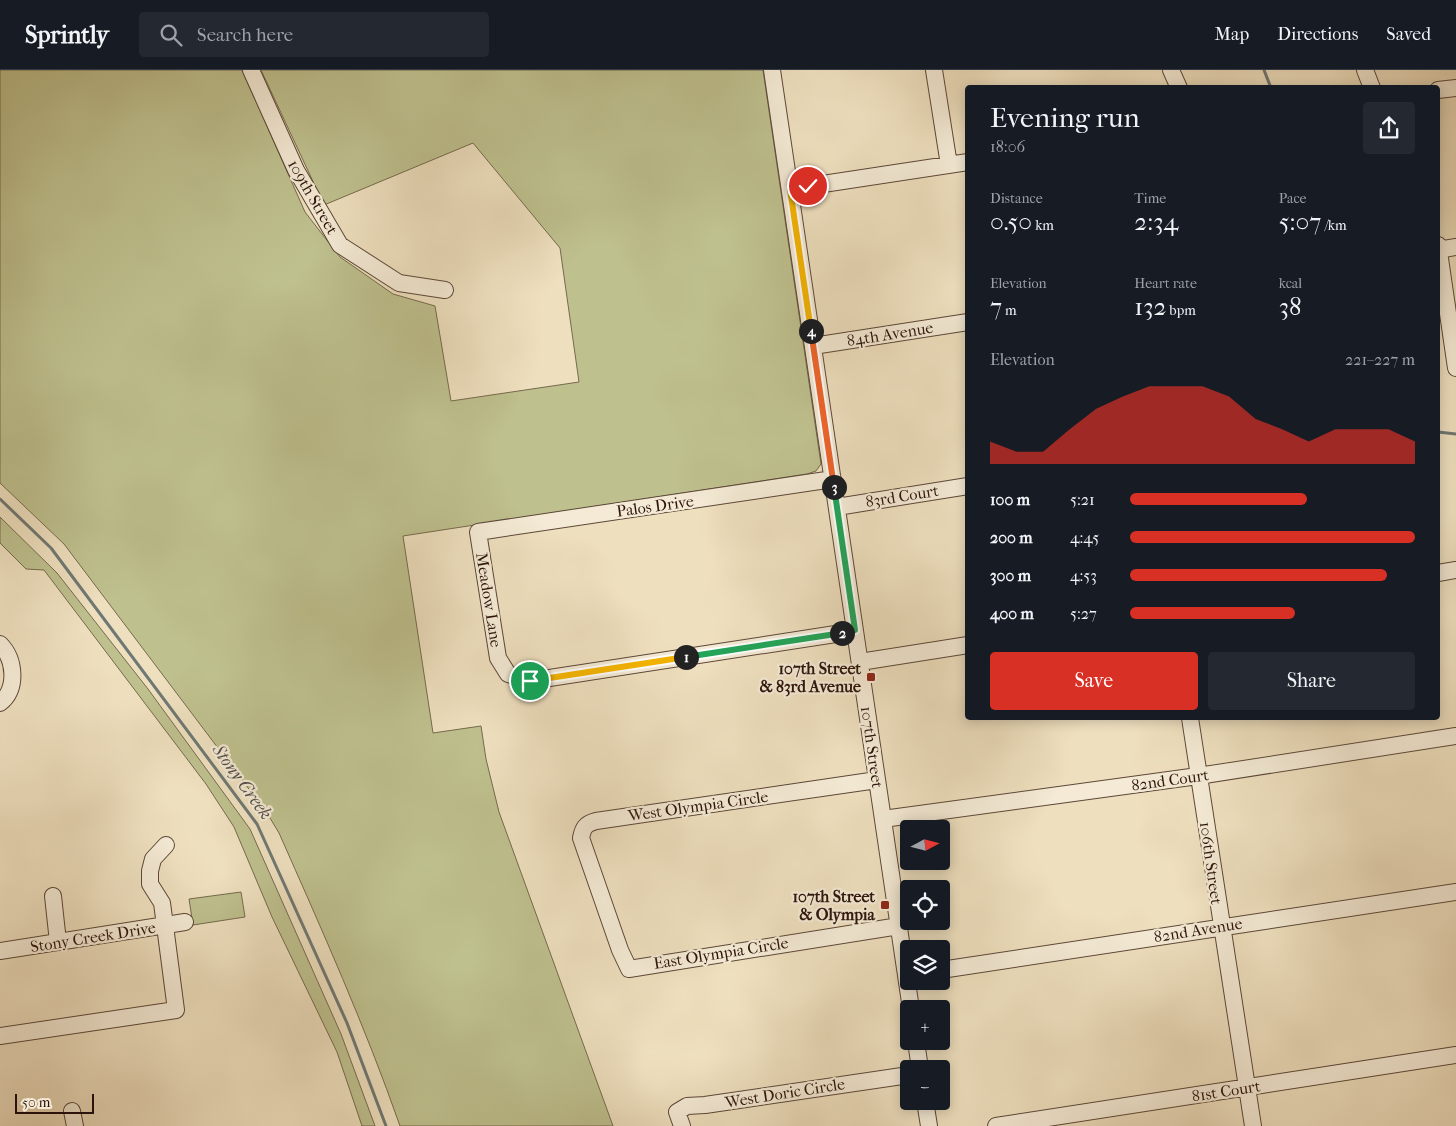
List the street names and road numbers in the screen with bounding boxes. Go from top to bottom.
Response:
street label: 109th Street [284,156,342,238]
street label: 84th Avenue [845,318,935,350]
street label: 83rd Court [864,481,940,511]
street label: Palos Drive [615,491,695,521]
street label: Meadow Lane [472,551,506,649]
street label: 107th Street [857,705,887,789]
street label: 82nd Court [1130,765,1210,795]
street label: West Olympia Circle [626,787,770,825]
street label: 106th Street [1196,820,1226,906]
street label: 82nd Avenue [1152,914,1244,946]
street label: Stony Creek Drive [29,918,157,956]
street label: East Olympia Circle [652,933,790,973]
street label: West Doric Circle [723,1074,846,1112]
street label: 81st Court [1190,1076,1262,1106]

